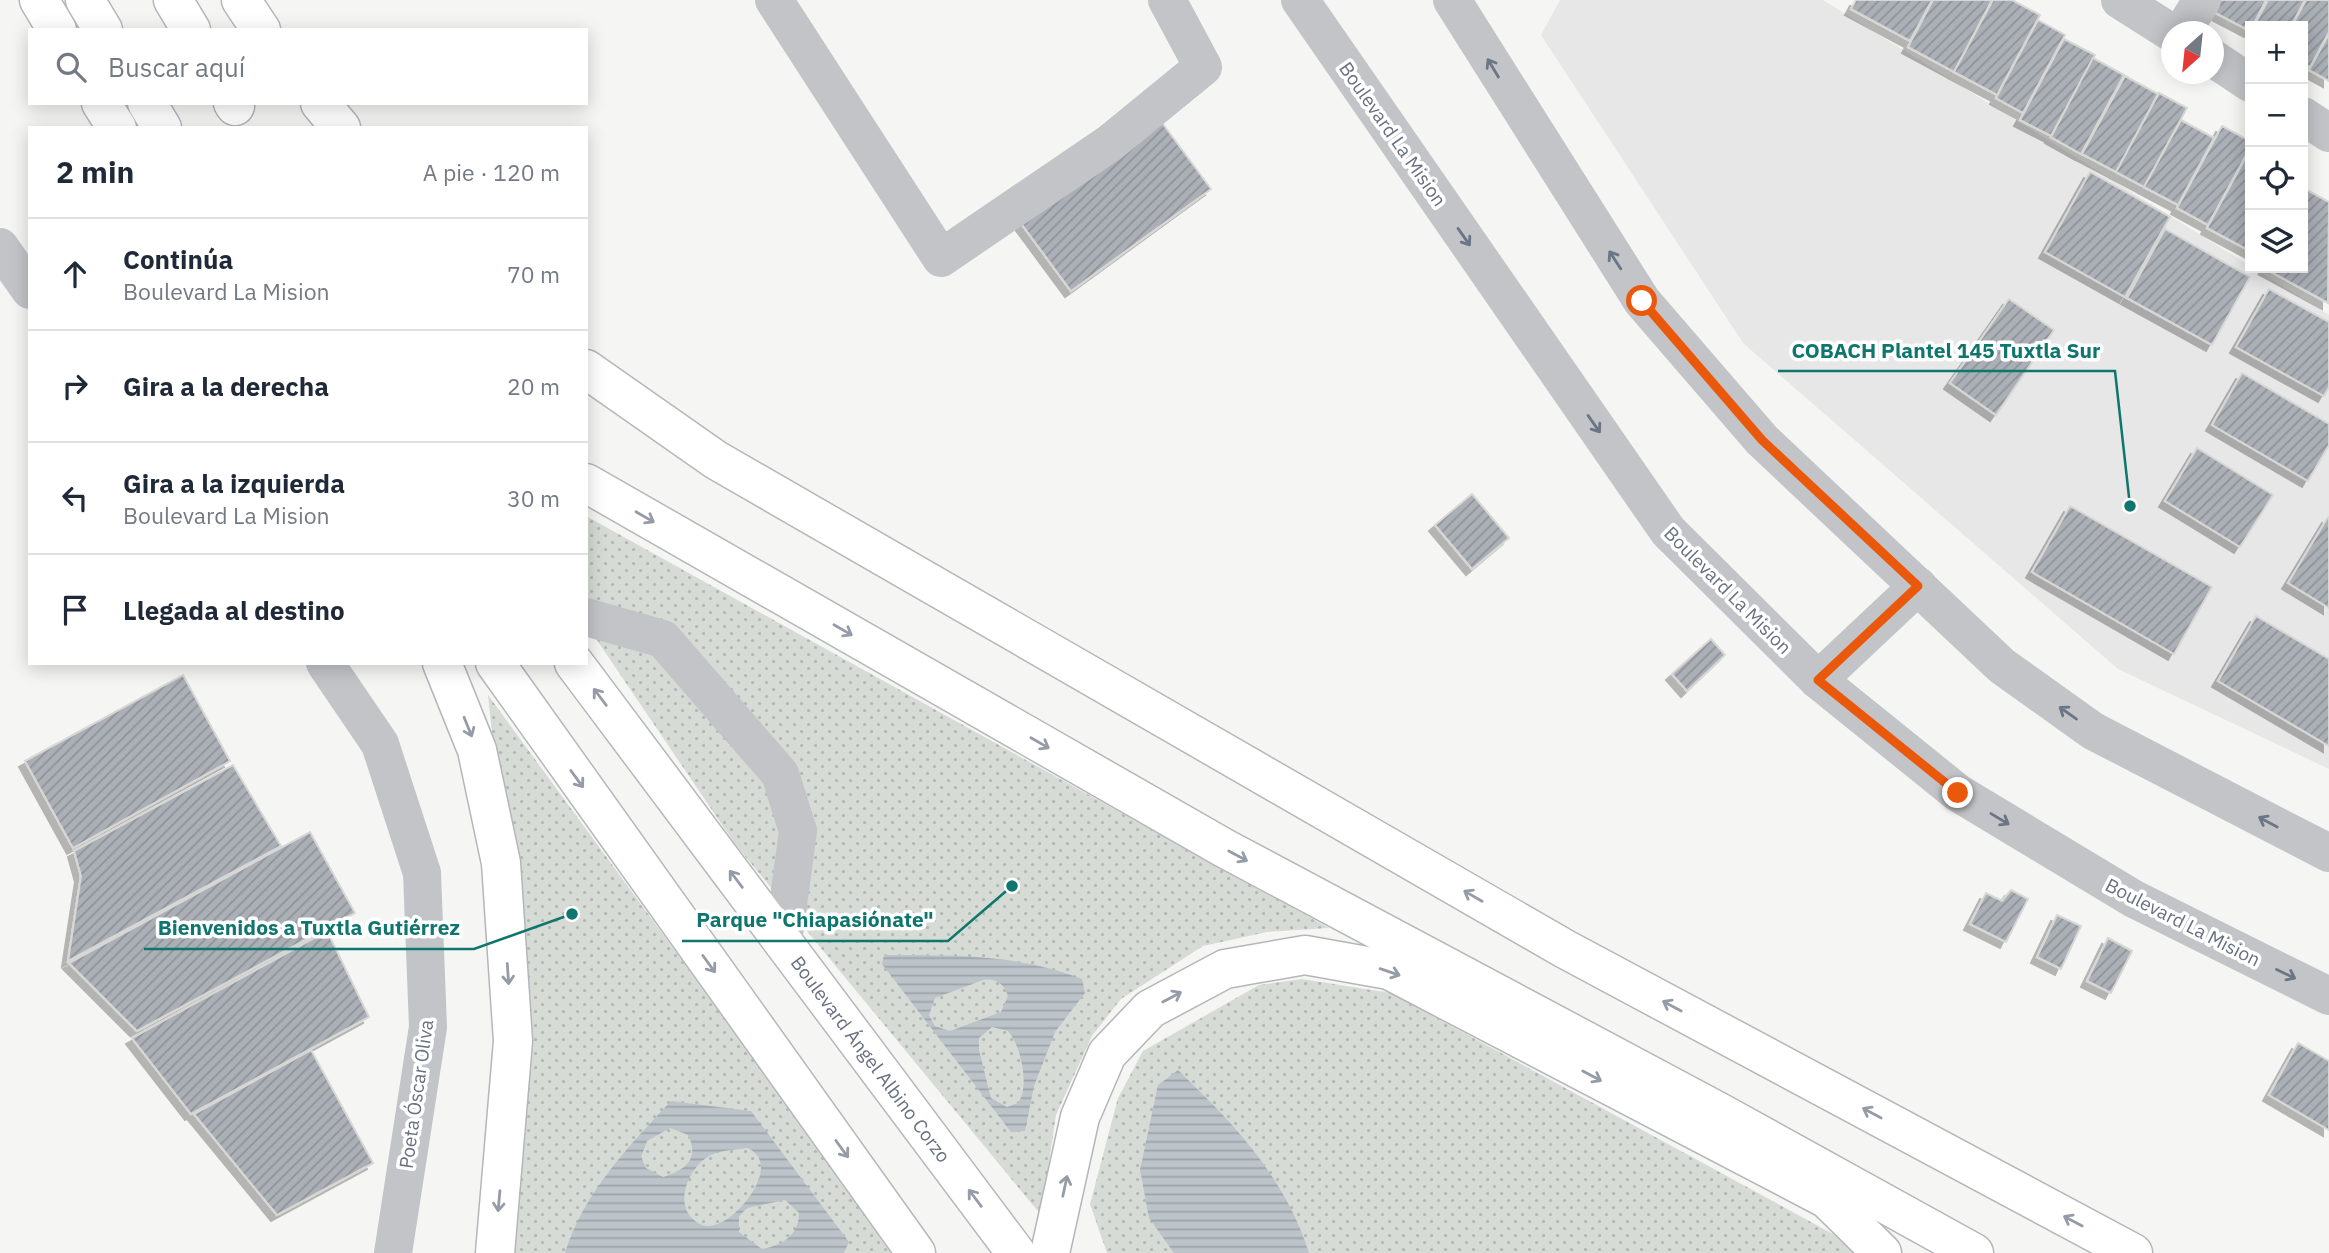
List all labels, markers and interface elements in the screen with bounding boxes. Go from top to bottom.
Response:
north arrow [2161,21,2224,84]
map controls [2245,21,2308,273]
button: + [2245,21,2308,84]
search box [28,28,588,105]
icon: search [52,48,90,86]
text: Buscar aquí [108,50,245,84]
street label: Boulevard La Mision [1334,57,1452,211]
one-way arrow [1486,59,1500,79]
button: − [2245,84,2308,147]
button: locate [2245,147,2308,210]
text: 2 min [56,152,134,191]
text: A pie · 120 m [423,157,560,187]
button: layers [2245,210,2308,273]
one-way arrow [1457,227,1471,246]
text: Continúa [123,242,233,276]
one-way arrow [1608,250,1622,270]
icon: ahead [56,255,94,293]
text: 70 m [507,259,560,289]
text: Boulevard La Mision [123,276,330,306]
route start [1626,285,1657,316]
callout: COBACH Plantel 145 Tuxtla Sur [1778,329,2115,371]
text: COBACH Plantel 145 Tuxtla Sur [1791,336,2101,364]
icon: right [56,367,94,405]
text: Gira a la derecha [123,369,329,403]
text: 20 m [507,371,560,401]
one-way arrow [1587,414,1601,433]
text: Gira a la izquierda [123,466,345,500]
icon: left [56,479,94,517]
text: 30 m [507,483,560,513]
text: Boulevard La Mision [123,500,330,530]
one-way arrow [635,510,655,524]
street label: Boulevard La Mision [1659,521,1797,659]
icon: arrive [56,591,94,629]
text: Llegada al destino [123,593,345,627]
one-way arrow [832,623,852,637]
one-way arrow [592,688,607,707]
one-way arrow [2059,706,2078,721]
one-way arrow [462,715,475,737]
one-way arrow [1030,736,1050,750]
one-way arrow [570,769,584,788]
route end [1942,777,1973,808]
one-way arrow [1990,812,2010,826]
one-way arrow [2258,815,2279,829]
one-way arrow [1227,849,1248,863]
one-way arrow [729,870,743,889]
street label: Boulevard La Mision [2101,873,2265,971]
one-way arrow [1463,889,1483,903]
callout: Parque "Chiapasiónate" [682,899,948,941]
text: Parque "Chiapasiónate" [696,905,934,933]
callout: Bienvenidos a Tuxtla Gutiérrez [144,907,474,949]
text: Bienvenidos a Tuxtla Gutiérrez [158,913,460,941]
street label: Boulevard Ángel Albino Corzo [786,951,956,1167]
one-way arrow [702,954,716,973]
one-way arrow [502,962,515,985]
one-way arrow [1378,967,1400,979]
one-way arrow [2275,968,2296,982]
one-way arrow [1162,989,1182,1003]
one-way arrow [1662,999,1682,1013]
street label: Poeta Óscar Oliva [394,1018,438,1170]
one-way arrow [1581,1069,1602,1083]
one-way arrow [1862,1106,1883,1120]
one-way arrow [835,1139,849,1158]
one-way arrow [1058,1175,1072,1198]
one-way arrow [492,1189,505,1212]
one-way arrow [968,1190,983,1208]
one-way arrow [2063,1214,2084,1227]

